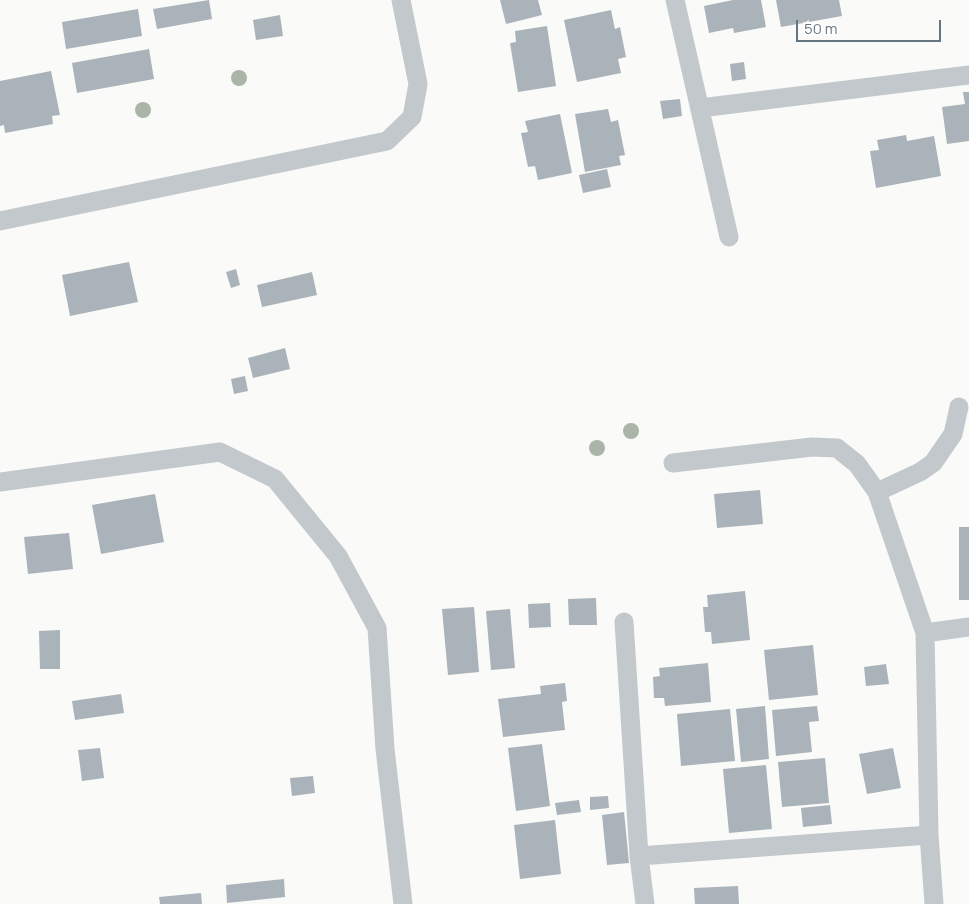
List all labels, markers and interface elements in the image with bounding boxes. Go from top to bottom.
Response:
scale bar [799,10,944,42]
text: 50 m [804,18,838,39]

